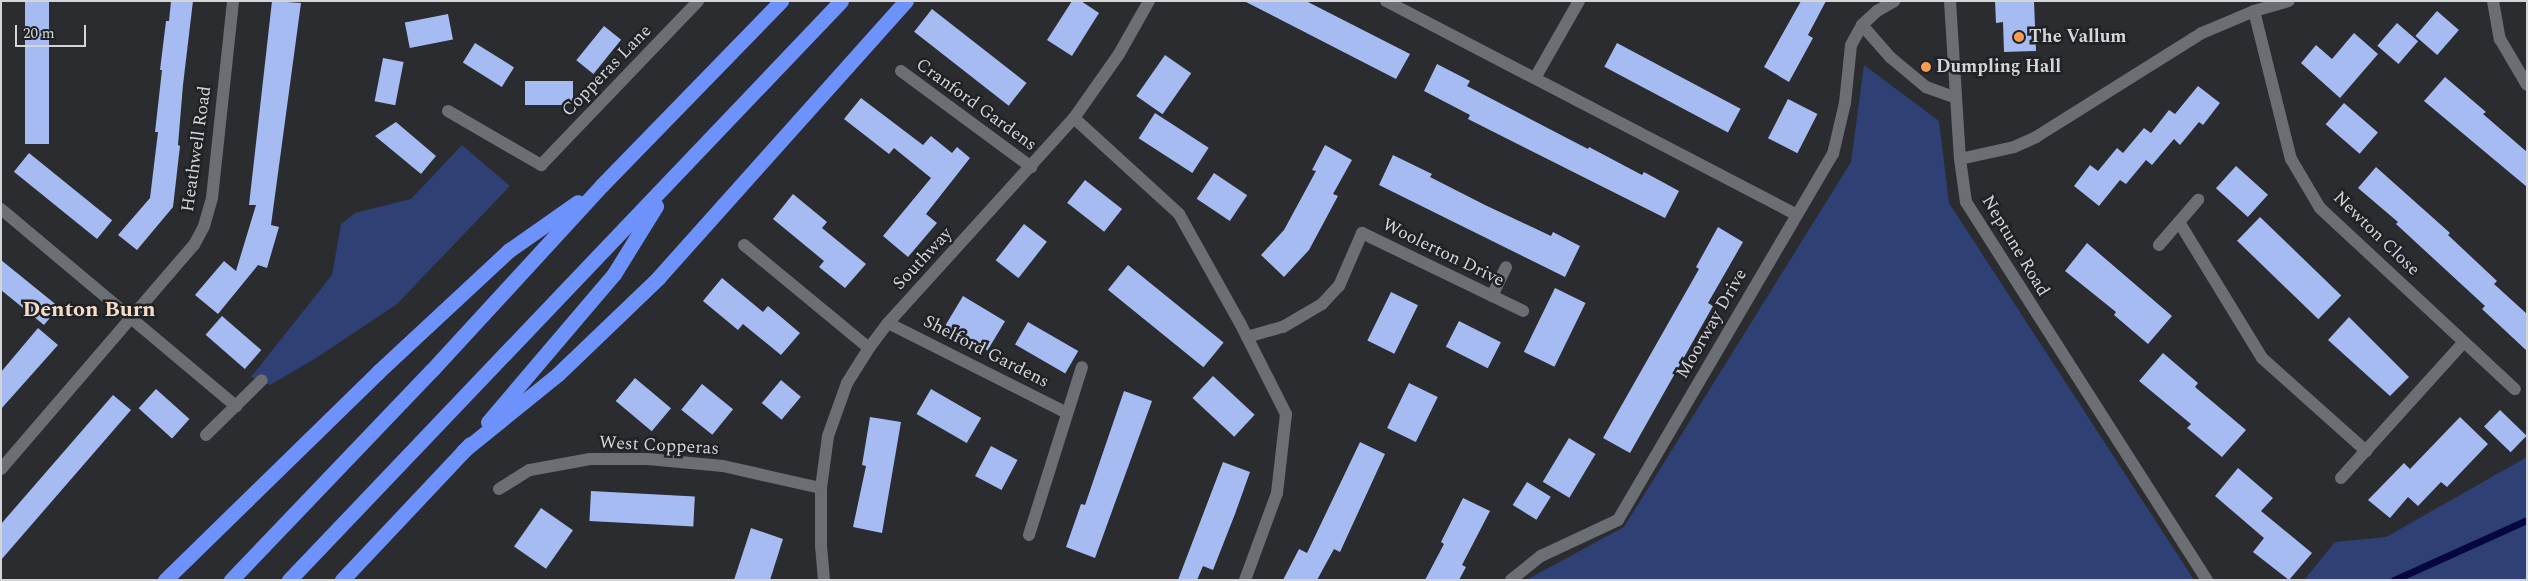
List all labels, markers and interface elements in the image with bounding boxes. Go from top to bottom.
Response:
scale bar [18,15,89,47]
street label: Copperas Lane [558,20,656,122]
text: 20 m [23,22,55,45]
place label: The Vallum [2029,26,2127,48]
marker: The Vallum [2013,31,2025,43]
street label: Cranford Gardens [911,54,1041,156]
place label: Dumpling Hall [1936,56,2061,78]
marker: Dumpling Hall [1920,61,1932,73]
street label: Heathwell Road [177,85,217,213]
street label: Newton Close [2328,187,2424,281]
street label: Neptune Road [1976,192,2054,300]
street label: Woolerton Drive [1378,214,1508,292]
street label: Southway [889,223,957,295]
street label: Moorway Drive [1672,265,1752,383]
district label: Denton Burn [22,297,156,323]
street label: Shelford Gardens [919,311,1053,393]
street label: West Copperas [598,432,720,460]

